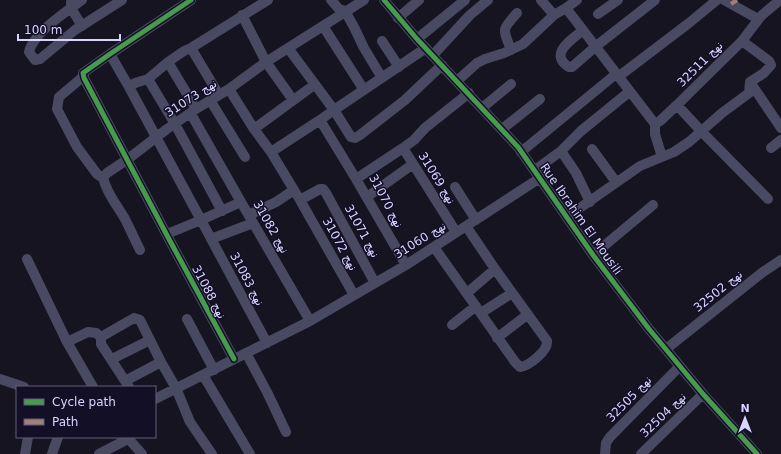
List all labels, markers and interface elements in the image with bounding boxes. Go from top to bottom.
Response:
scale bar [18,16,120,42]
text: 100 m [24,23,62,37]
street label: نهج 32511 [674,38,726,90]
street label: نهج 31073 [163,76,219,120]
street label: نهج 31069 [416,149,458,207]
street label: Rue Ibrahim El Mousili [537,161,625,277]
street label: نهج 31070 [366,172,406,230]
street label: نهج 31082 [250,198,292,256]
street label: نهج 31071 [342,202,382,260]
street label: نهج 31072 [320,215,360,273]
street label: نهج 31060 [391,219,449,261]
street label: نهج 31083 [227,250,267,308]
street label: نهج 31088 [189,263,229,321]
street label: نهج 32502 [691,267,745,315]
street label: نهج 32505 [604,373,654,425]
legend [16,386,156,438]
street label: نهج 32504 [637,390,689,440]
text: Cycle path [52,395,116,409]
north arrow [725,398,765,438]
text: N [740,402,750,415]
text: Path [52,415,78,429]

